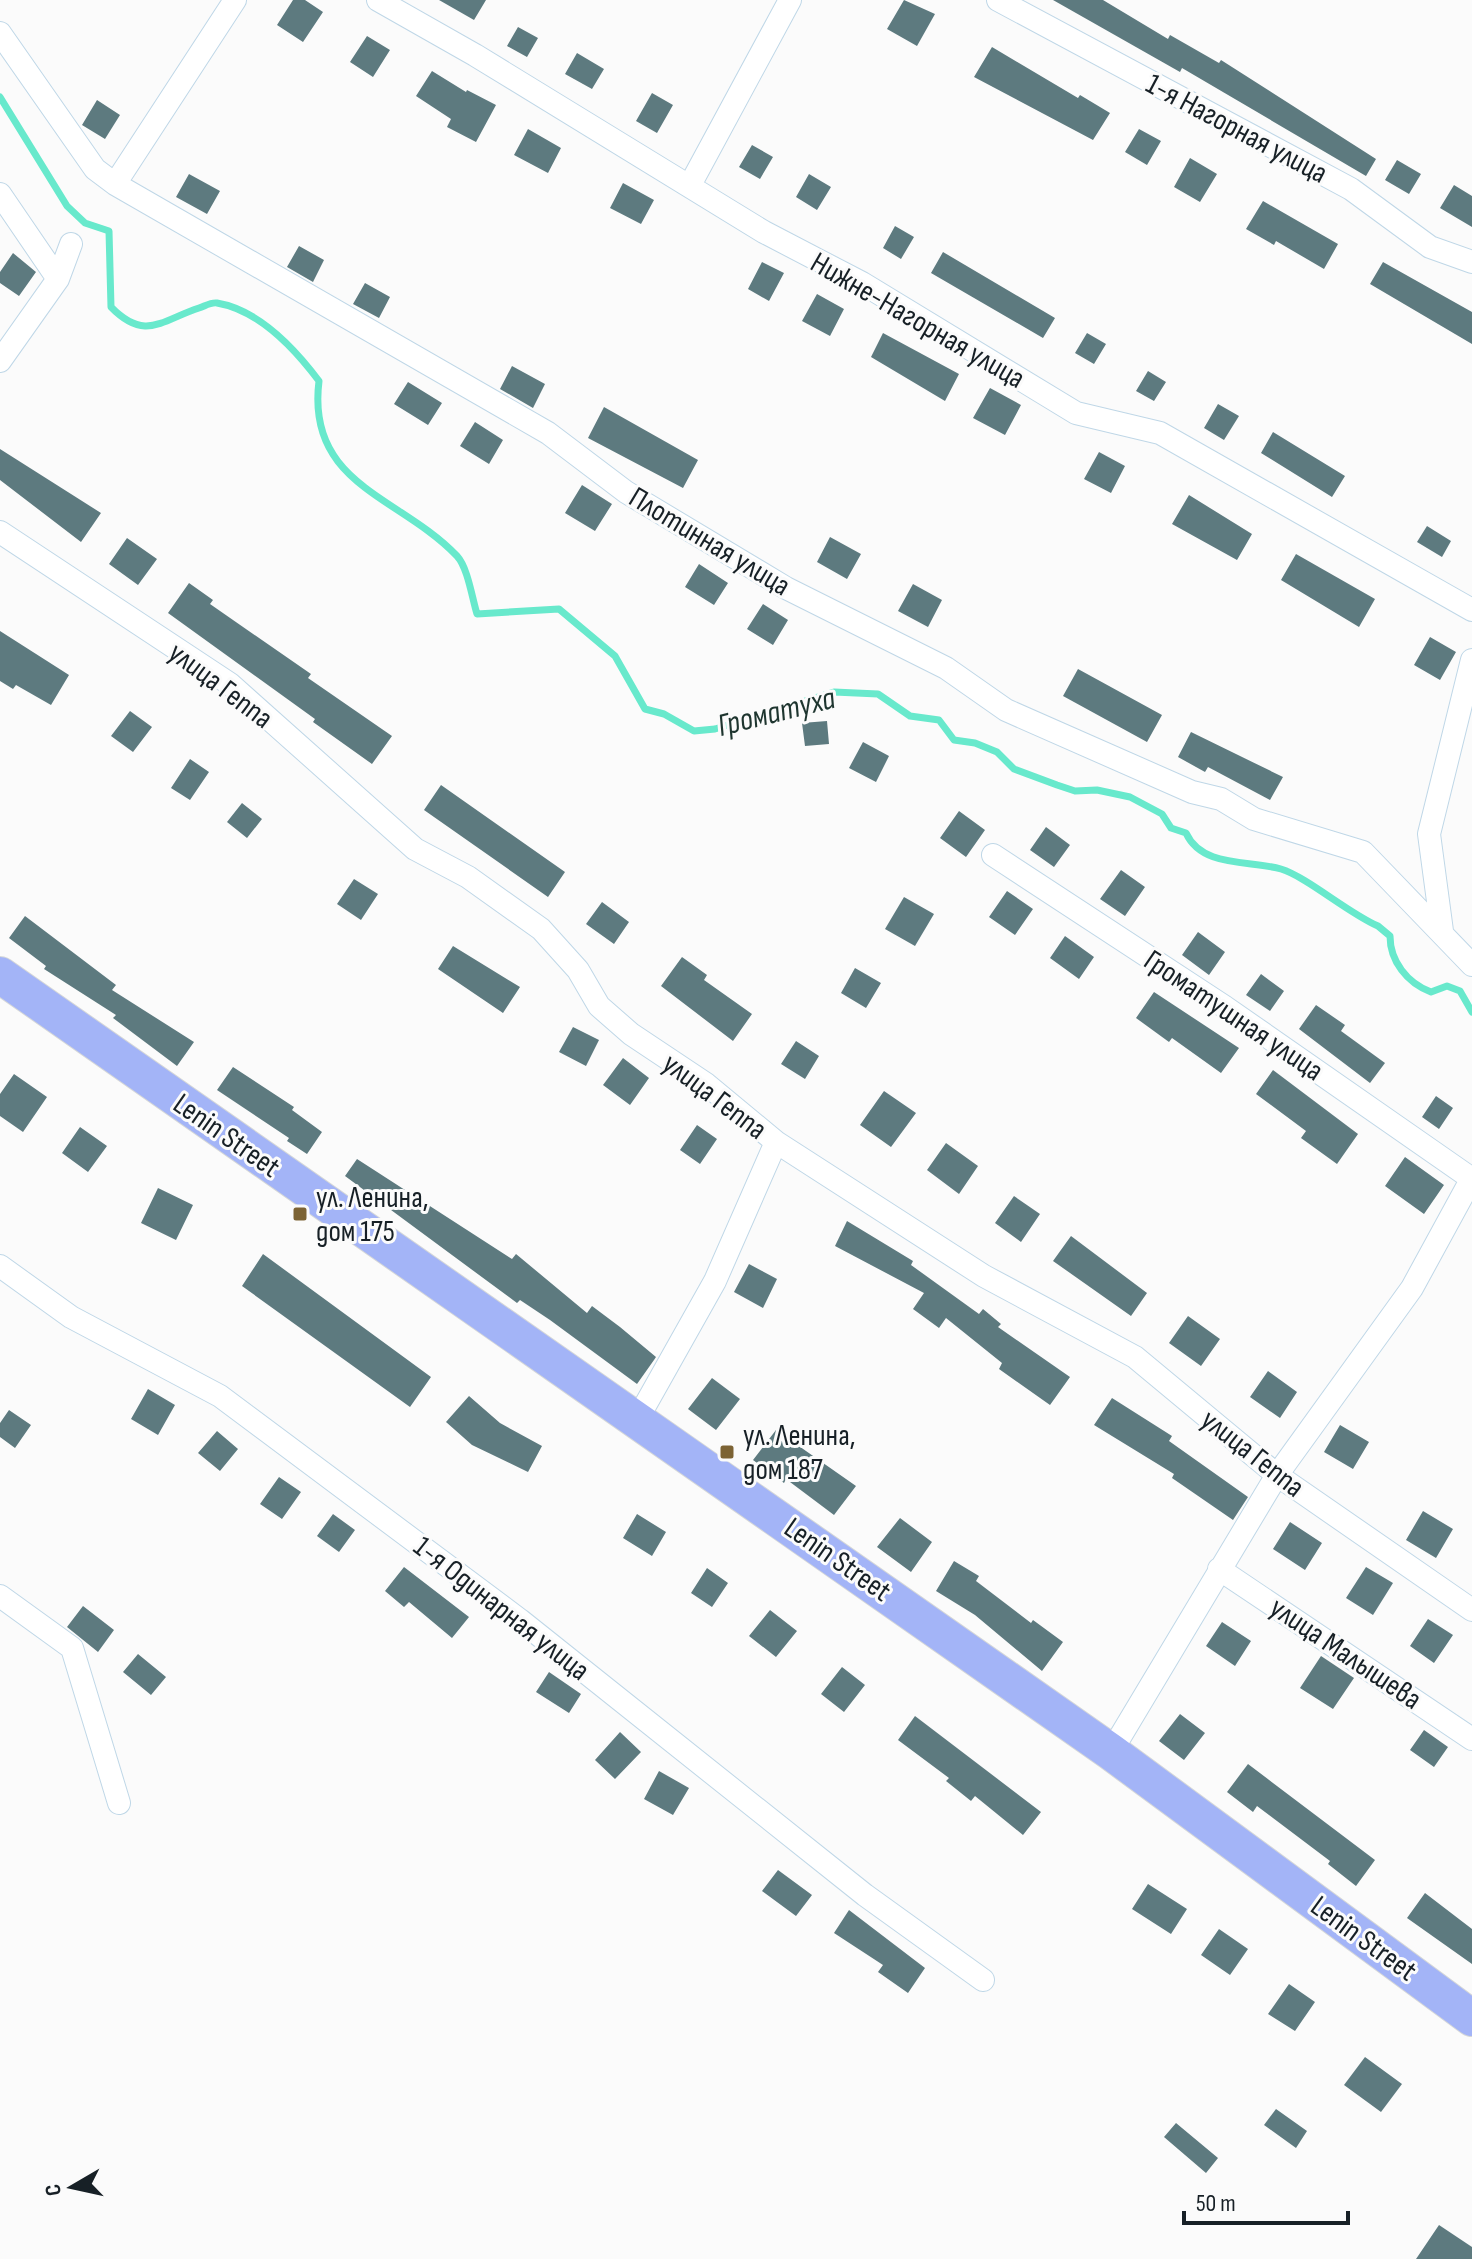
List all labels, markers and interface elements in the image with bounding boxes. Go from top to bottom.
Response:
street label: 1-я Нагорная улица [1140,66,1333,192]
street label: Нижне-Нагорная улица [804,245,1031,397]
street label: Плотинная улица [622,480,797,604]
street label: улица Геппа [161,635,280,737]
water label: Громатуха [714,679,839,746]
street label: Громатушная улица [1137,943,1330,1089]
street label: улица Геппа [655,1046,774,1148]
street label: Lenin Street [166,1086,287,1186]
place label: ул. Ленина, дом 175 [316,1180,428,1250]
marker: ул. Ленина, дом 175 [291,1205,309,1223]
street label: улица Геппа [1193,1402,1311,1505]
place label: ул. Ленина, дом 187 [743,1418,855,1488]
marker: ул. Ленина, дом 187 [718,1443,736,1461]
street label: Lenin Street [777,1510,898,1610]
street label: 1-я Одинарная улица [406,1529,597,1689]
street label: улица Малышева [1263,1590,1428,1718]
street label: Lenin Street [1303,1888,1423,1989]
north arrow [32,2147,112,2227]
scale bar [1184,2175,1348,2225]
text: С [40,2182,68,2198]
text: 50 m [1196,2189,1236,2218]

